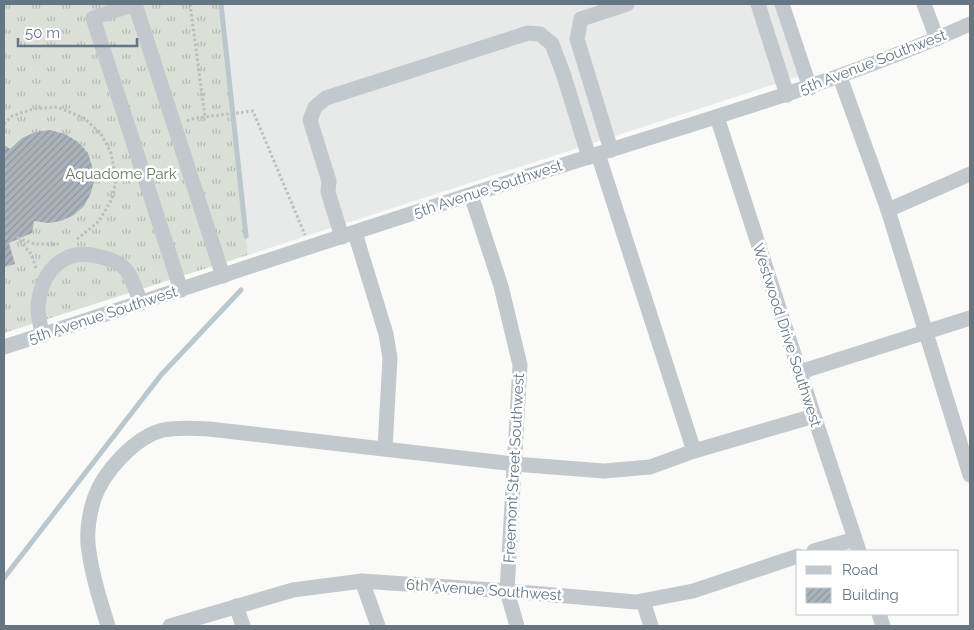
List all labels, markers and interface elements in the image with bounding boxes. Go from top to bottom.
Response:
scale bar [18,15,136,47]
text: 50 m [25,24,60,42]
street label: 5th Avenue Southwest [797,26,949,98]
street label: 5th Avenue Southwest [411,156,565,222]
park label: Aquadome Park [65,165,177,183]
street label: Westwood Drive Southwest [749,241,825,429]
street label: 5th Avenue Southwest [26,282,180,348]
street label: Freemont Street Southwest [500,373,528,563]
legend [796,550,959,615]
text: Road [842,561,878,579]
street label: 6th Avenue Southwest [405,576,563,604]
text: Building [842,586,899,604]

